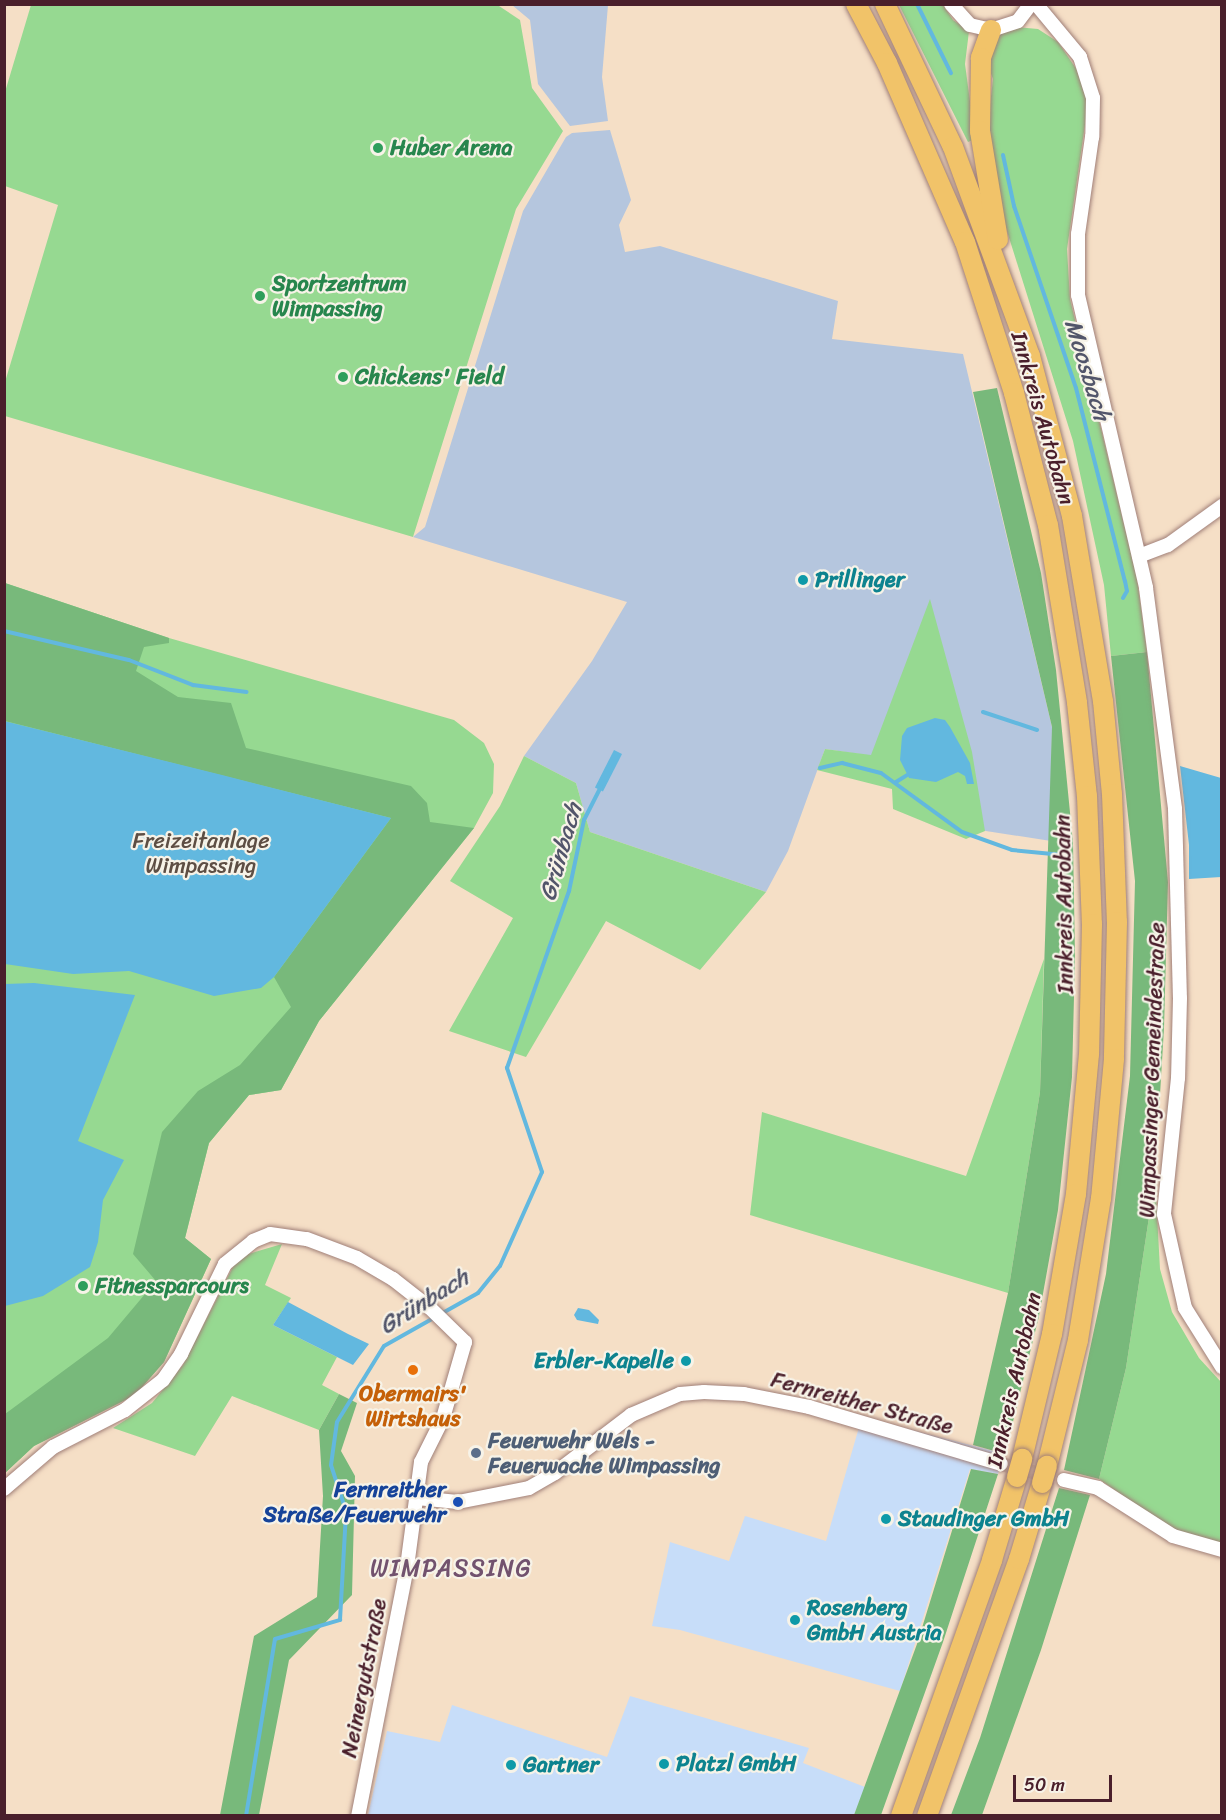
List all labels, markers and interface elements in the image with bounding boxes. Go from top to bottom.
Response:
place label: Huber Arena [390,135,513,161]
marker: Huber Arena [371,141,385,155]
place label: Sportzentrum Wimpassing [272,270,407,322]
marker: Sportzentrum Wimpassing [253,289,267,303]
water label: Moosbach [1058,316,1116,424]
street label: Innkreis Autobahn [1006,328,1080,508]
place label: Chickens' Field [355,364,503,390]
marker: Chickens' Field [336,370,350,384]
place label: Prillinger [815,567,905,593]
marker: Prillinger [796,573,810,587]
water label: Grünbach [533,800,589,904]
street label: Innkreis Autobahn [1049,814,1079,994]
park label: Freizeitanlage Wimpassing [132,827,270,878]
street label: Wimpassinger Gemeindestraße [1134,921,1170,1219]
water label: Grünbach [374,1263,474,1341]
place label: Fitnessparcours [95,1273,249,1299]
marker: Fitnessparcours [76,1279,90,1293]
street label: Innkreis Autobahn [981,1290,1047,1470]
place label: Erbler-Kapelle [534,1348,674,1374]
marker: Erbler-Kapelle [679,1354,693,1368]
marker: Obermairs' Wirtshaus [406,1363,420,1377]
street label: Fernreither Straße [768,1366,956,1440]
place label: Obermairs' Wirtshaus [359,1380,467,1432]
place label: Feuerwehr Wels - Feuerwache Wimpassing [488,1427,719,1478]
marker: Feuerwehr Wels - Feuerwache Wimpassing [469,1446,483,1460]
place label: Fernreither Straße/Feuerwehr [263,1476,446,1528]
marker: Fernreither Straße/Feuerwehr [451,1495,465,1509]
place label: Staudinger GmbH [898,1506,1069,1532]
marker: Staudinger GmbH [879,1512,893,1526]
district label: WIMPASSING [370,1555,532,1583]
place label: Rosenberg GmbH Austria [807,1594,943,1646]
street label: Neinergutstraße [336,1596,392,1760]
marker: Rosenberg GmbH Austria [788,1613,802,1627]
place label: Platzl GmbH [676,1751,797,1777]
place label: Gartner [523,1752,599,1778]
marker: Platzl GmbH [657,1757,671,1771]
marker: Gartner [504,1758,518,1772]
scale bar [1016,1763,1115,1801]
text: 50 m [1024,1769,1065,1801]

